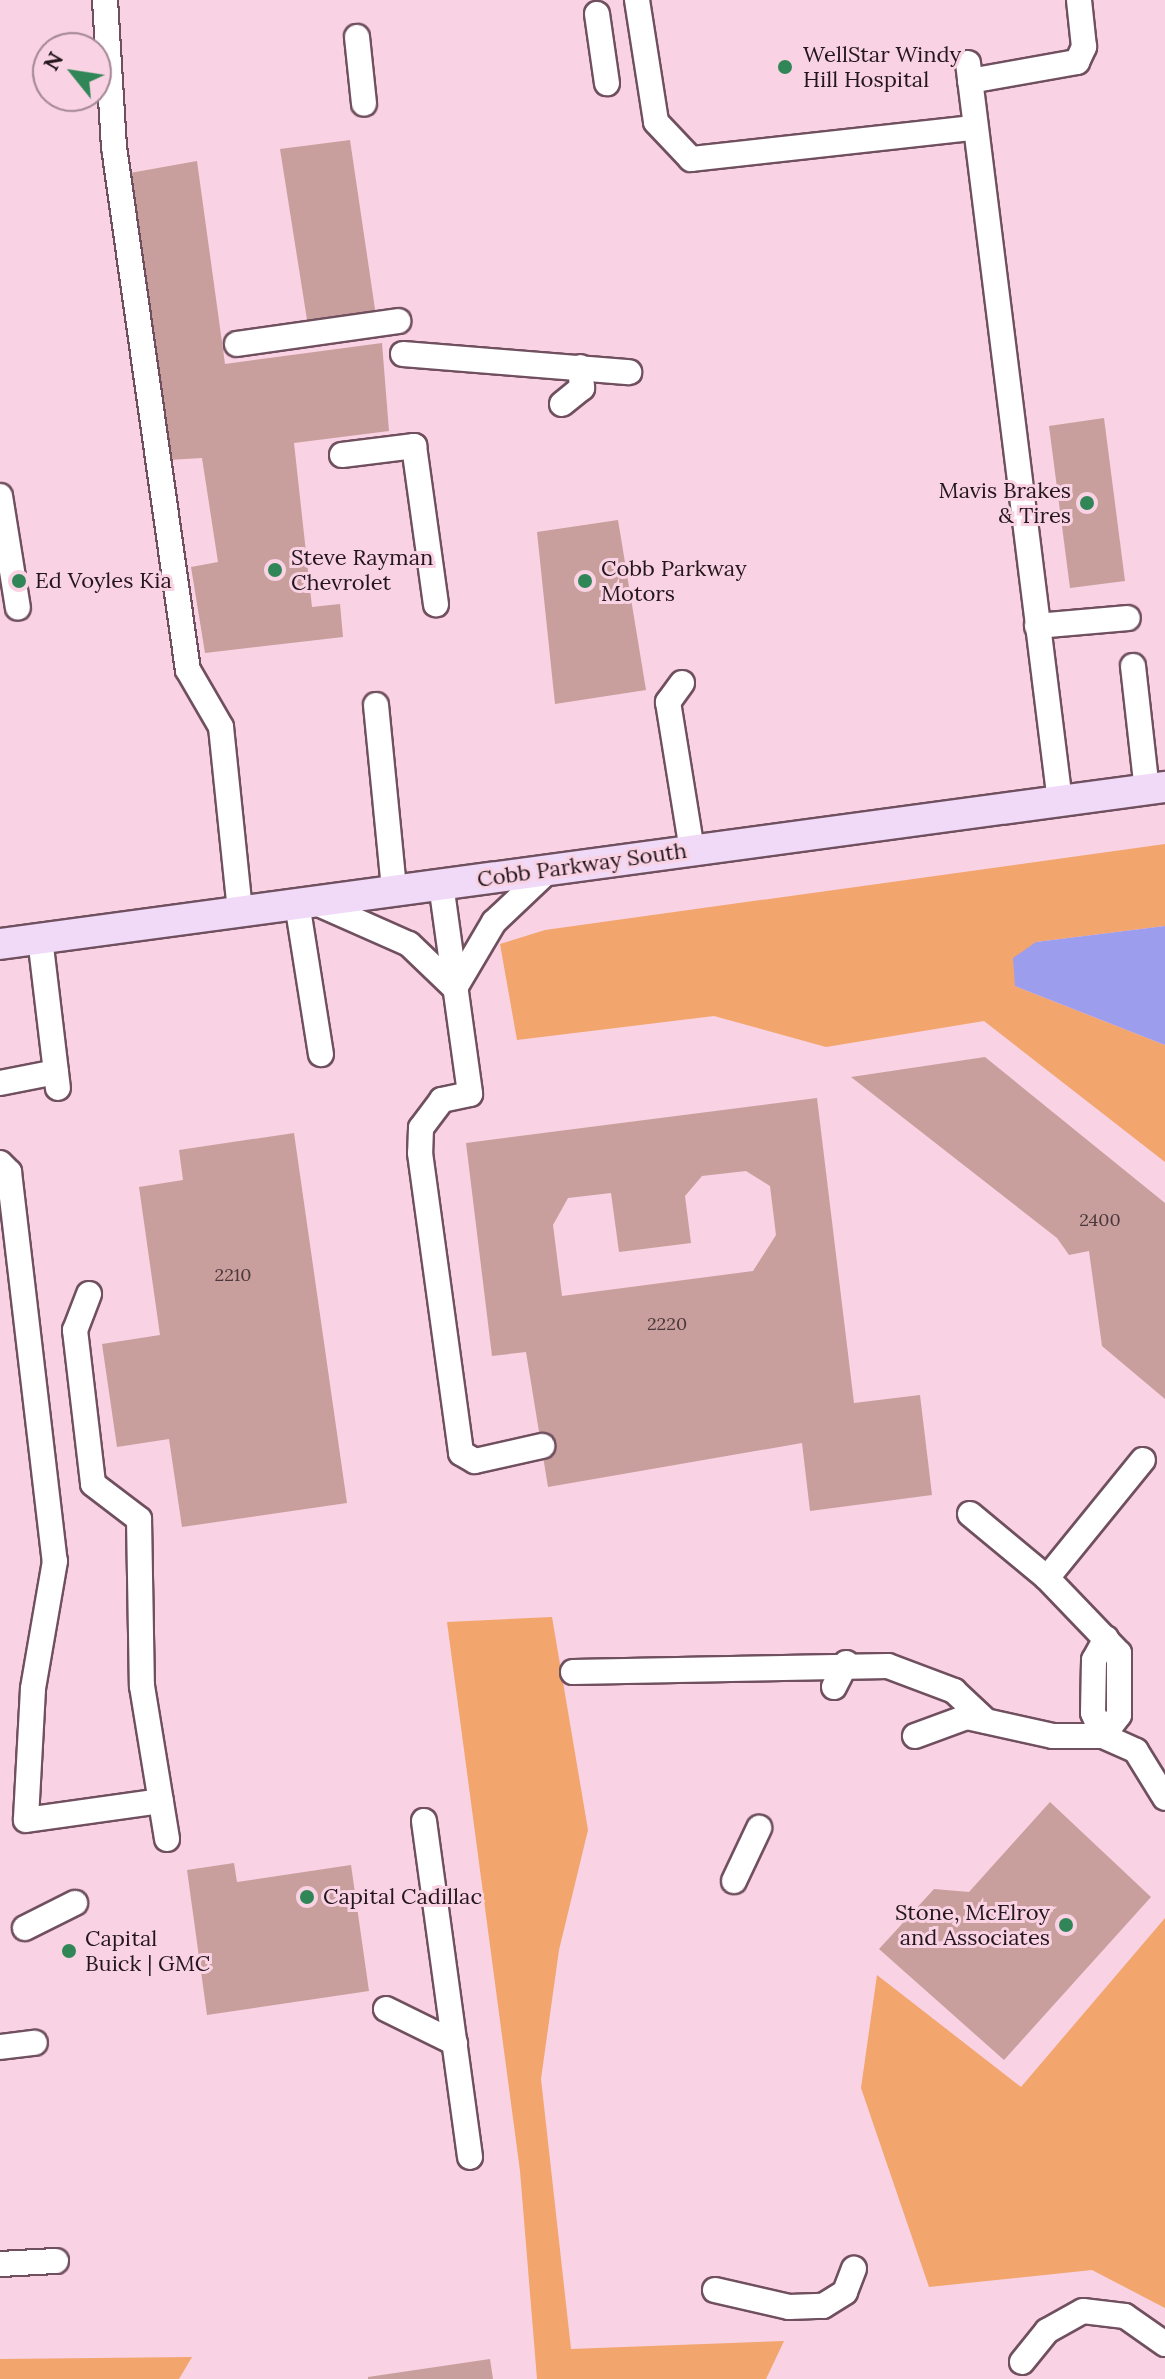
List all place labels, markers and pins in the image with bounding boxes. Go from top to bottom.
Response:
place label: WellStar Windy Hill Hospital [803,41,961,92]
marker: WellStar Windy Hill Hospital [774,56,796,78]
place label: Mavis Brakes & Tires [938,477,1071,528]
marker: Mavis Brakes & Tires [1078,494,1096,512]
place label: Steve Rayman Chevrolet [291,544,433,596]
place label: Cobb Parkway Motors [601,555,747,606]
marker: Steve Rayman Chevrolet [266,561,284,579]
place label: Ed Voyles Kia [35,568,172,594]
marker: Ed Voyles Kia [10,572,28,590]
marker: Cobb Parkway Motors [576,572,594,590]
place label: Capital Cadillac [323,1884,482,1910]
marker: Capital Cadillac [298,1888,316,1906]
place label: Stone, McElroy and Associates [895,1899,1050,1950]
marker: Stone, McElroy and Associates [1057,1916,1075,1934]
place label: Capital Buick | GMC [85,1925,210,1976]
marker: Capital Buick | GMC [60,1942,78,1960]

